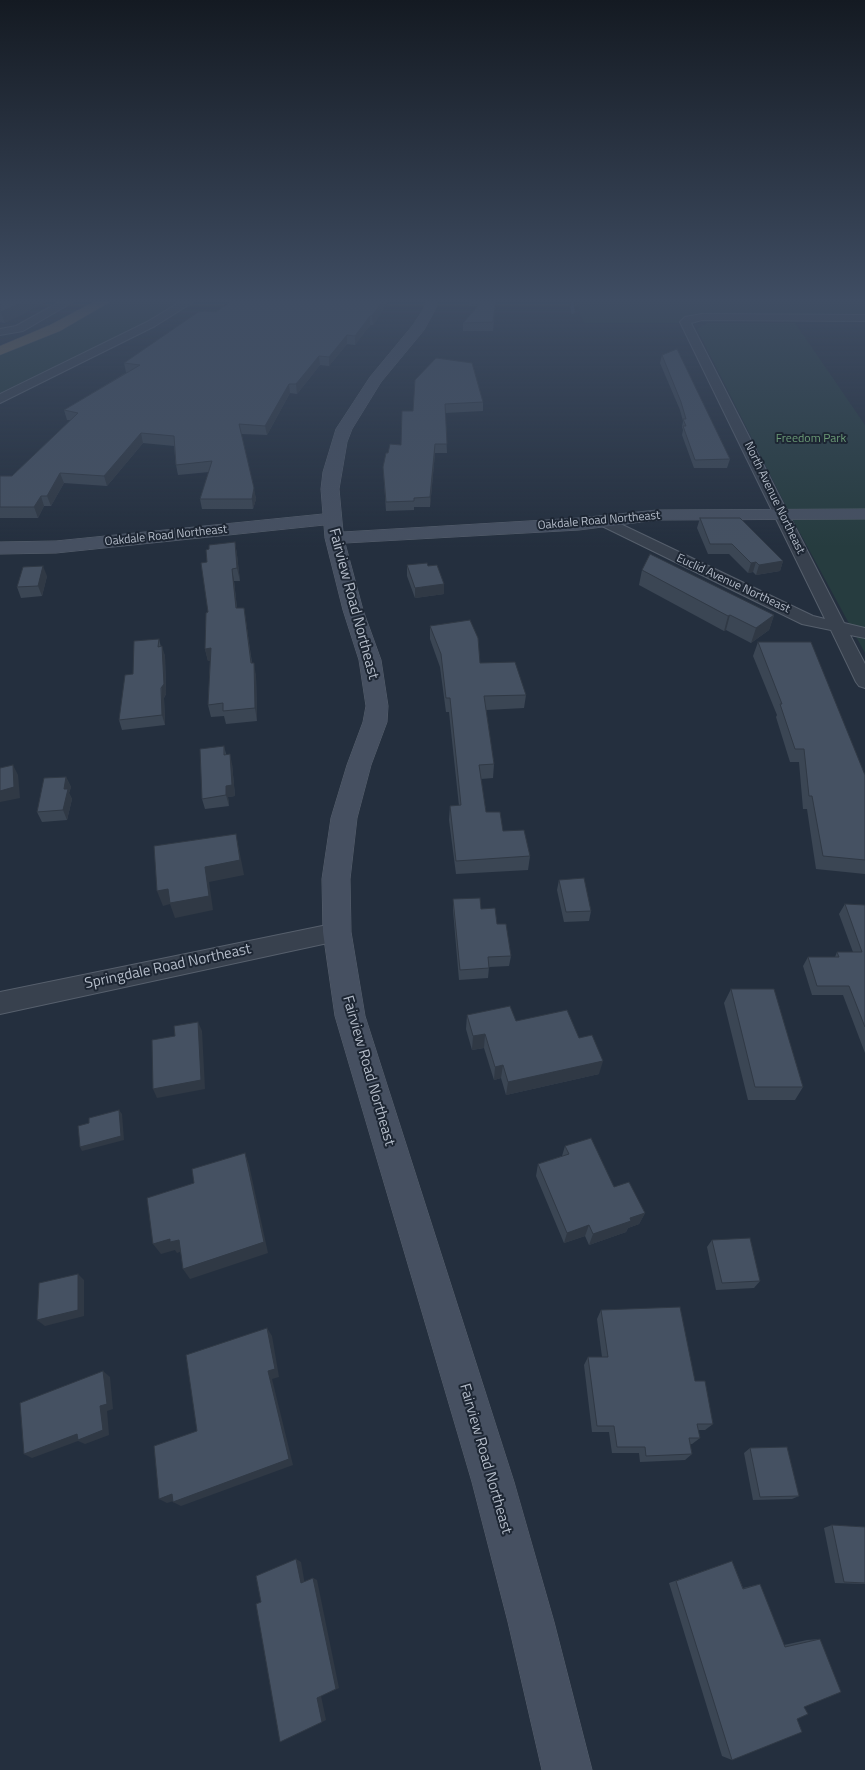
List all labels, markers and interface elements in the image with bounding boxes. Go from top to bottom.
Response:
park label: Freedom Park [776,432,846,446]
street label: North Avenue Northeast [741,440,807,556]
street label: Oakdale Road Northeast [537,508,661,534]
street label: Oakdale Road Northeast [104,522,228,550]
street label: Fairview Road Northeast [324,526,382,682]
street label: Euclid Avenue Northeast [674,551,792,617]
street label: Springdale Road Northeast [83,941,253,993]
street label: Fairview Road Northeast [338,994,398,1148]
street label: Fairview Road Northeast [455,1382,515,1536]

